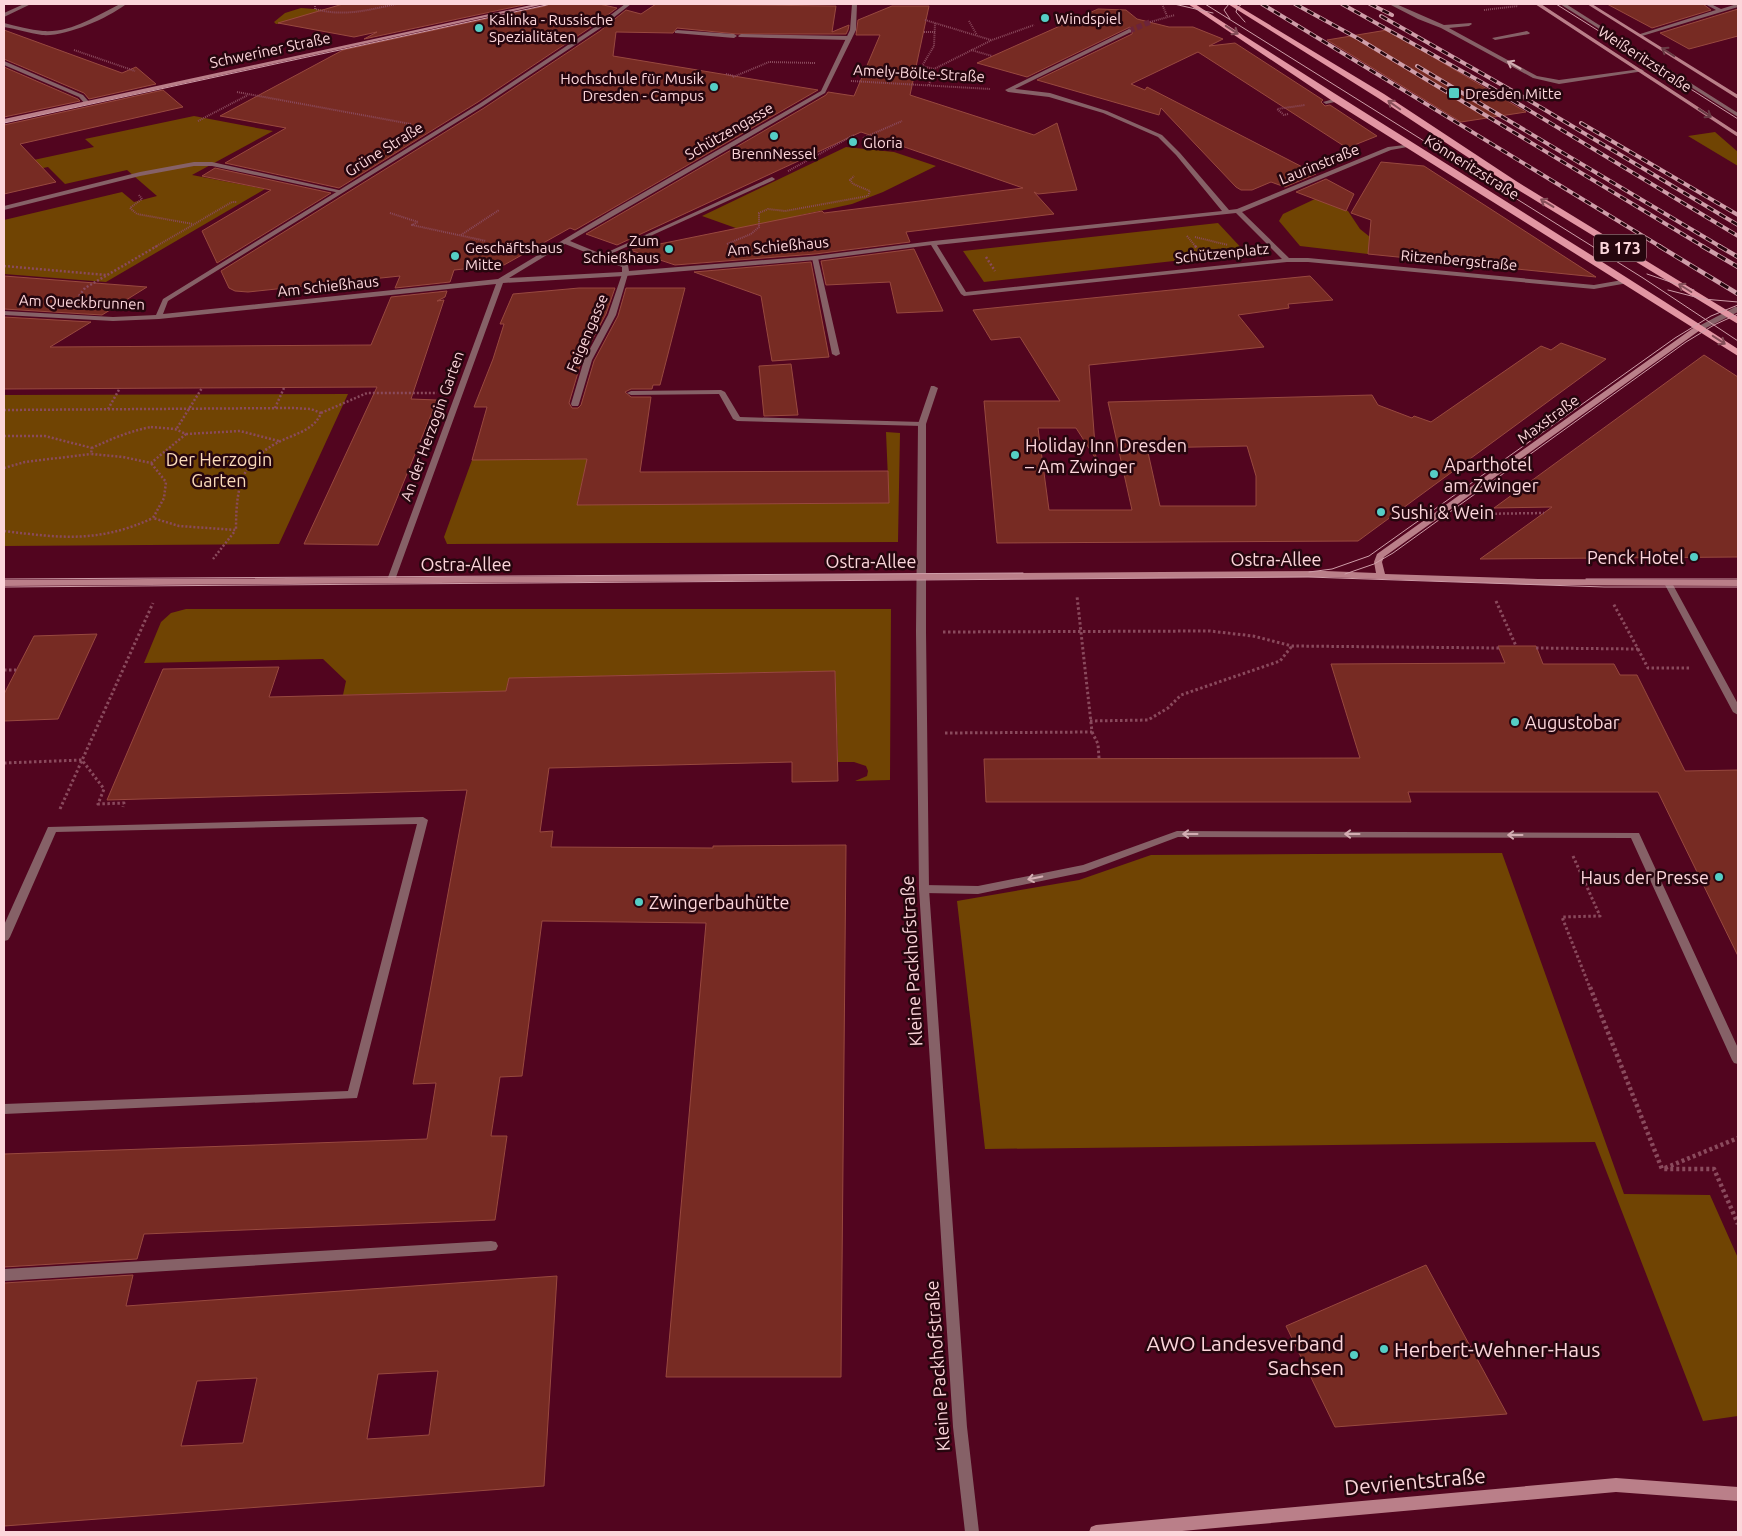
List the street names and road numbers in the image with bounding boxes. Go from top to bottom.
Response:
street label: Weißeritzstraße [1595,22,1695,96]
street label: Schweriner Straße [208,29,332,71]
street label: Amely-Bölte-Straße [853,61,985,85]
street label: Schützengasse [682,99,776,163]
street label: Grüne Straße [342,118,426,180]
street label: Könneritzstraße [1422,131,1522,203]
street label: Laurinstraße [1276,140,1362,188]
street label: Am Schießhaus [727,233,829,259]
road number: B 173 [1594,234,1646,262]
street label: Schützenplatz [1174,240,1270,266]
street label: Ritzenbergstraße [1400,246,1518,274]
street label: Am Schießhaus [276,272,380,300]
street label: Am Queckbrunnen [19,291,145,313]
street label: Feigengasse [563,292,611,374]
street label: An der Herzogin Garten [397,349,467,503]
street label: Maxstraße [1514,391,1582,447]
street label: Ostra-Allee [1230,549,1322,569]
street label: Ostra-Allee [825,551,917,571]
street label: Ostra-Allee [420,554,512,574]
street label: Kleine Packhofstraße [897,875,925,1047]
street label: Kleine Packhofstraße [921,1280,953,1452]
street label: Devrientstraße [1343,1463,1487,1499]

